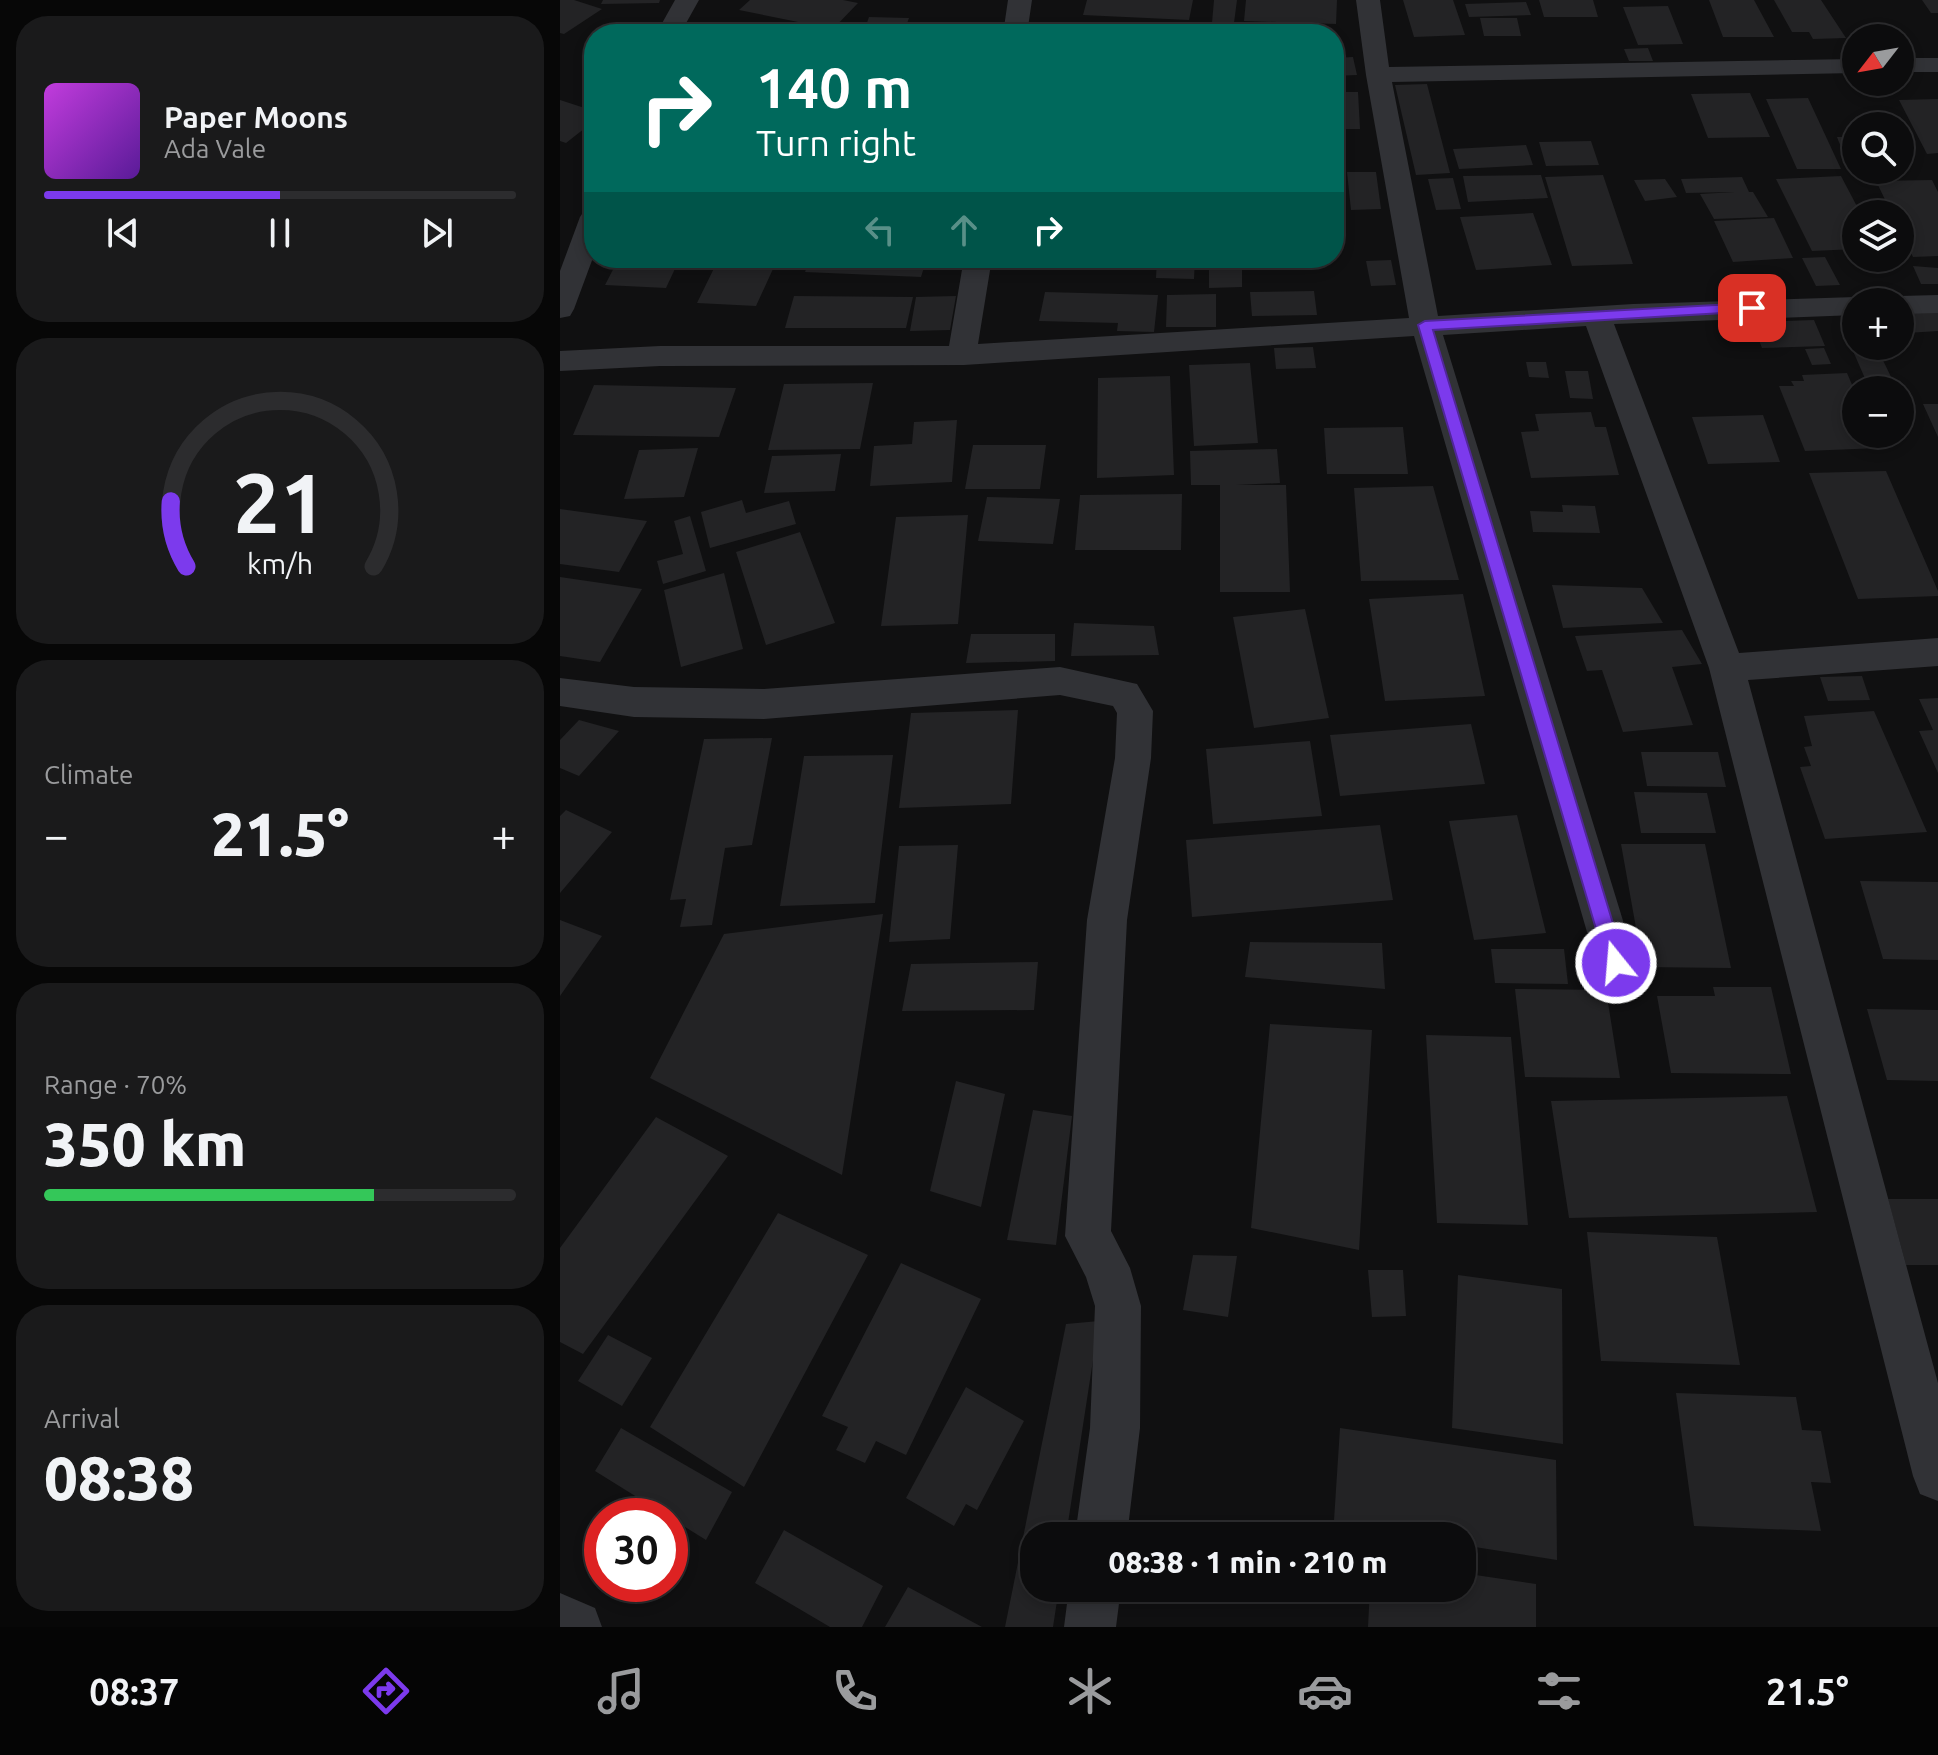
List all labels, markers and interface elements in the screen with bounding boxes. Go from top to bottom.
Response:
north arrow [1842,24,1914,96]
map controls [1842,24,1914,448]
icon: right [624,56,728,160]
text: 140 m [756,56,912,119]
text: Paper Moons [164,100,348,134]
button: search [1842,112,1914,184]
text: Turn right [756,122,916,163]
text: Ada Vale [164,134,266,163]
button: layers [1842,200,1914,272]
icon: left [858,208,902,252]
icon: ahead [942,208,986,252]
icon: right [1026,208,1070,252]
icon: previous [101,211,145,255]
icon: pause [258,211,302,255]
icon: next [415,211,459,255]
pin [1718,274,1786,342]
icon: arrive [1730,286,1774,330]
button: + [1842,288,1914,360]
button: − [1842,376,1914,448]
text: 21 [233,455,327,549]
text: km/h [247,547,313,579]
text: Climate [44,760,133,789]
text: 21.5° [211,800,349,867]
text: − [44,810,69,859]
text: + [491,810,516,859]
position arrow [1574,921,1658,1005]
text: Range · 70% [44,1070,187,1099]
text: 350 km [44,1110,246,1177]
text: Arrival [44,1404,120,1433]
text: 08:38 [44,1444,194,1511]
speed limit sign: 30 [584,1498,688,1602]
text: 08:38 · 1 min · 210 m [1109,1545,1387,1579]
icon: directions [358,1663,414,1719]
icon: music [593,1663,649,1719]
icon: phone [827,1663,883,1719]
icon: climate [1062,1663,1118,1719]
icon: car [1297,1663,1353,1719]
icon: filters [1531,1663,1587,1719]
text: 08:37 [89,1671,179,1712]
text: 21.5° [1766,1671,1849,1712]

